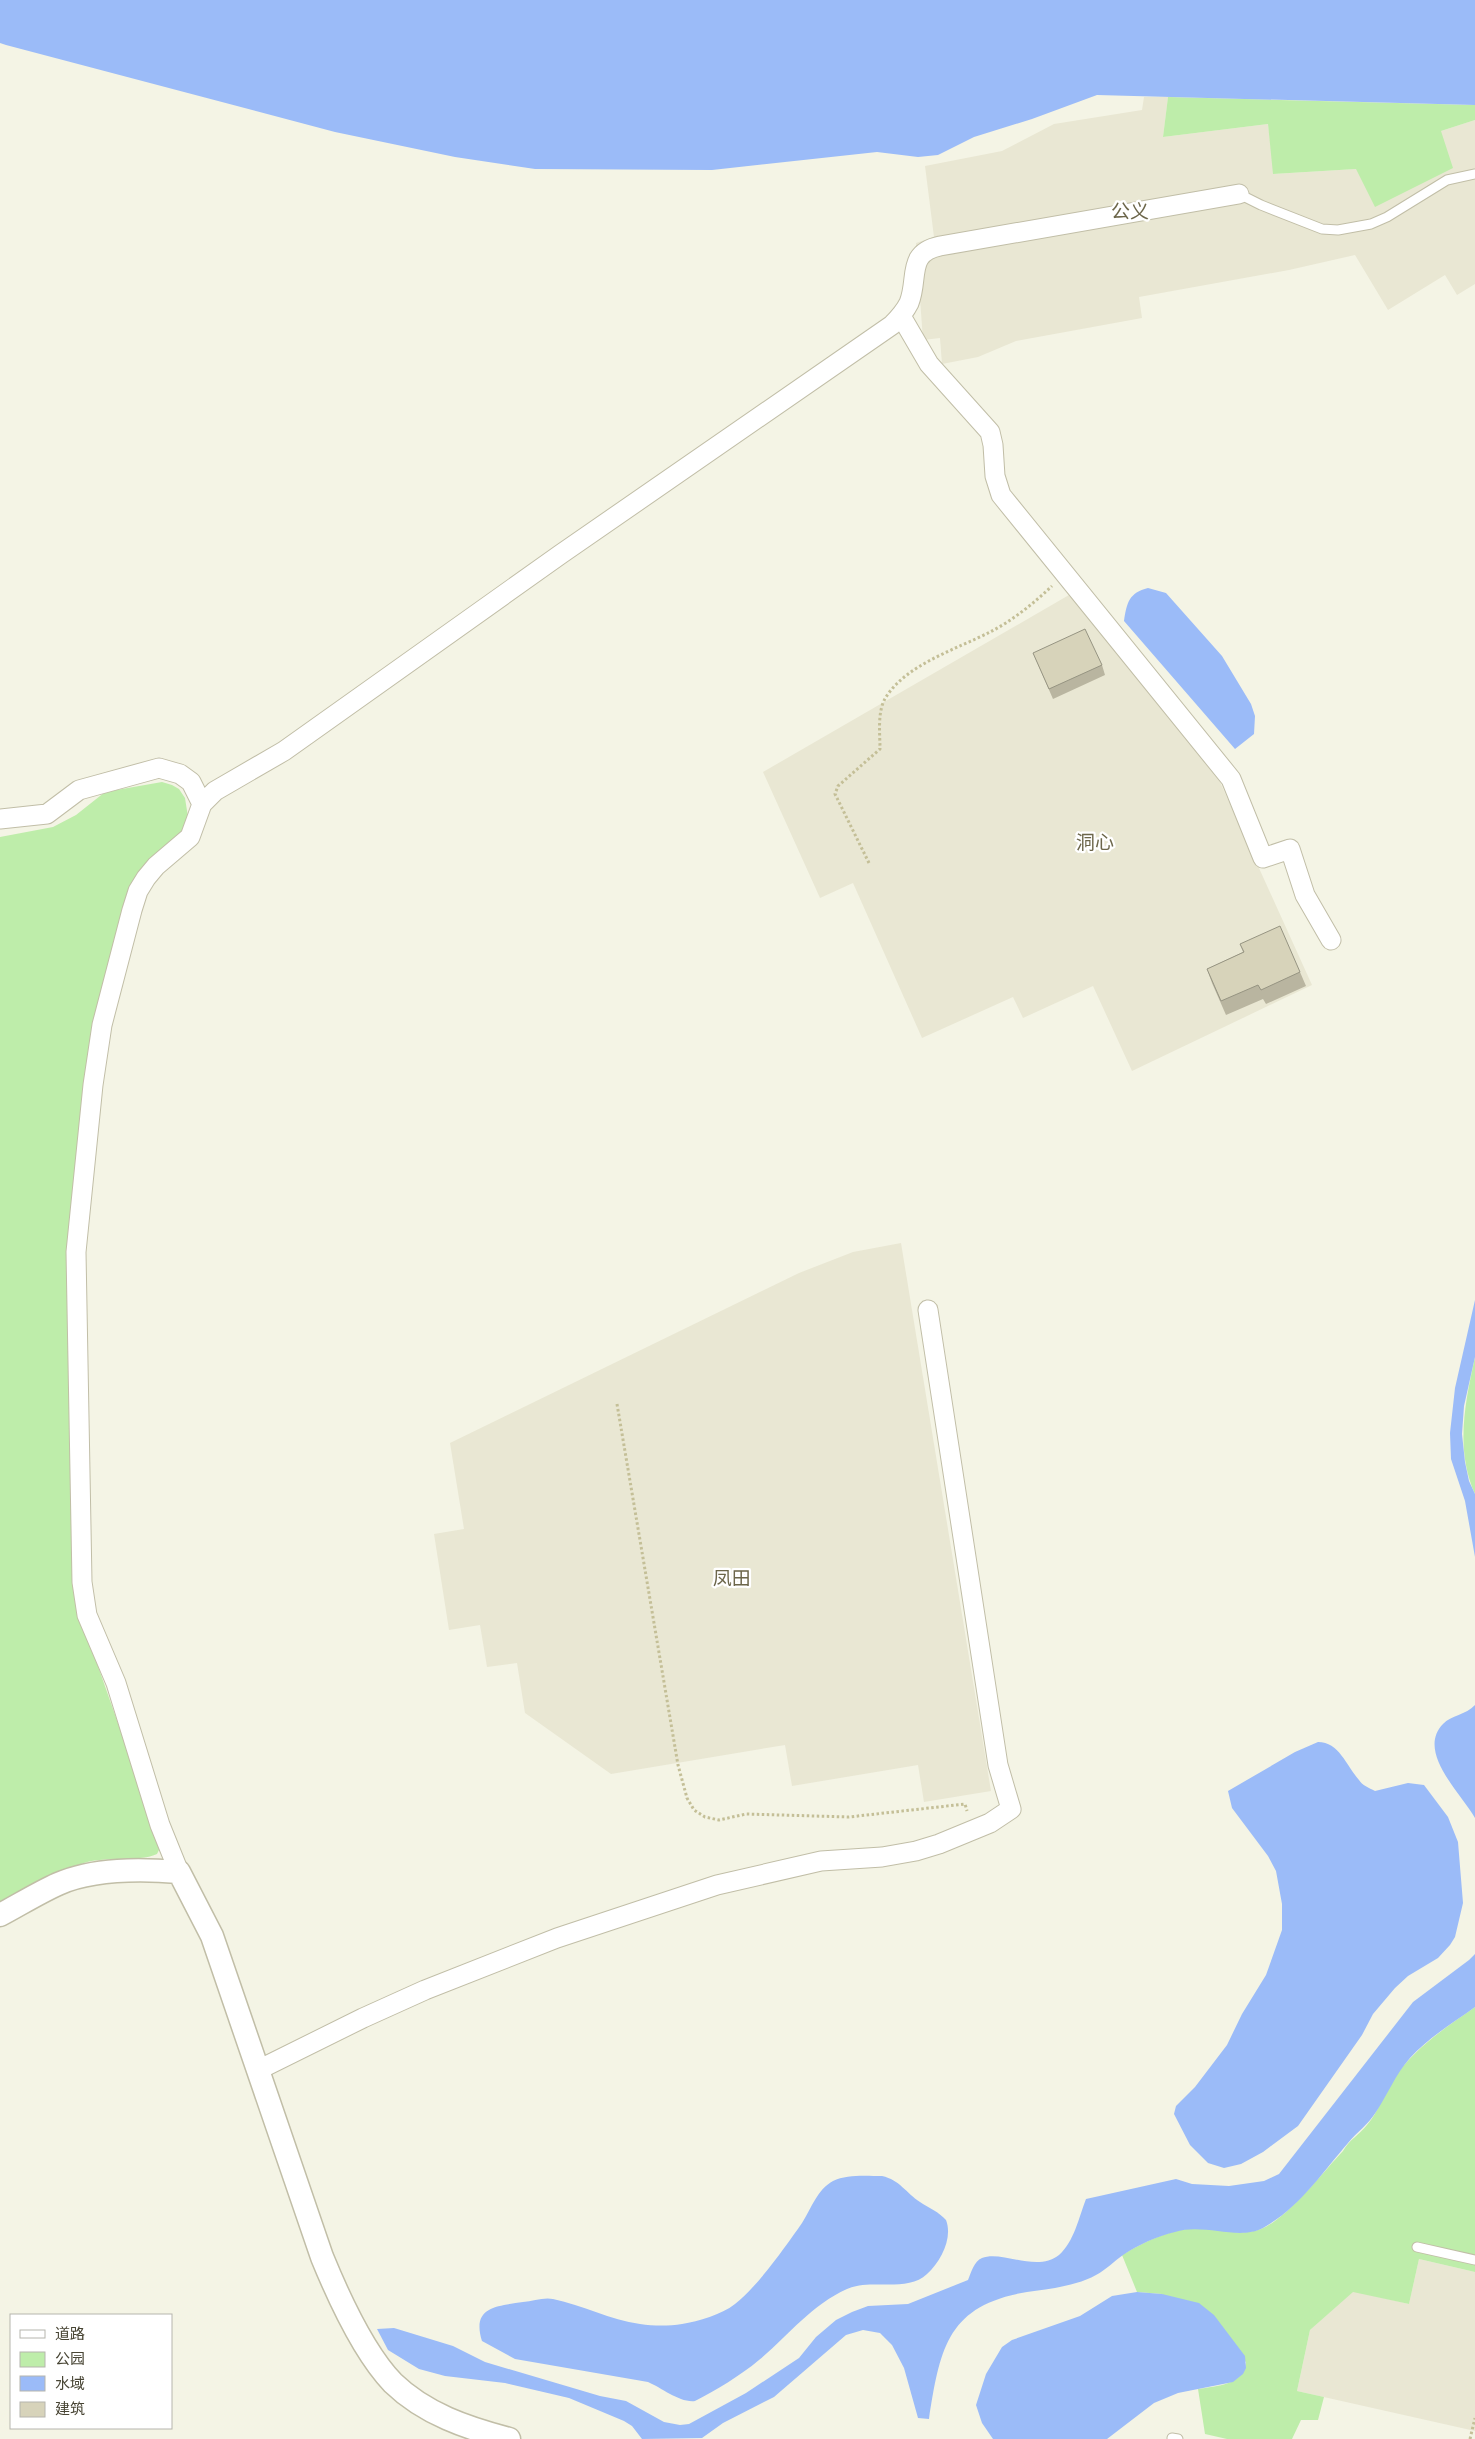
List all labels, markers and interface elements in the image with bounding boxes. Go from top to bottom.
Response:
district label: 公义 [1111,200,1149,223]
district label: 洞心 [1076,831,1114,854]
district label: 凤田 [713,1567,751,1590]
legend [10,2314,172,2429]
text: 道路 [55,2325,85,2343]
text: 公园 [55,2350,85,2368]
text: 水域 [55,2375,85,2393]
text: 建筑 [55,2400,85,2418]

